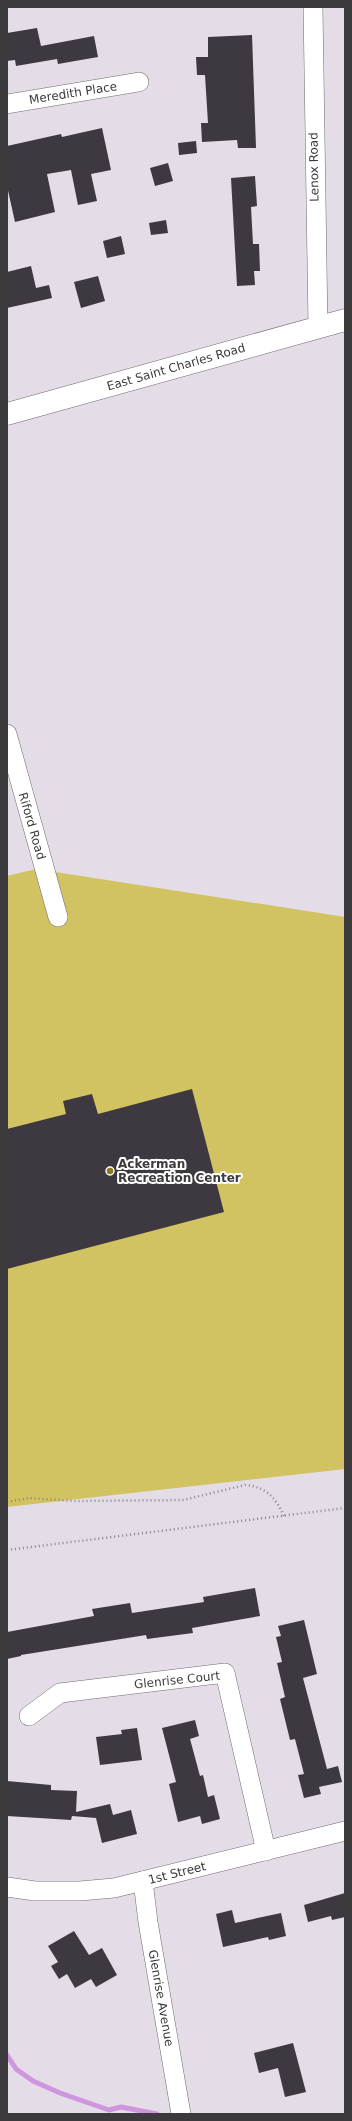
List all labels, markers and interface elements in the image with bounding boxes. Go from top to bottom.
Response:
street label: Meredith Place [28,79,118,107]
street label: Lenox Road [306,132,322,202]
street label: East Saint Charles Road [105,341,247,393]
street label: Riford Road [16,791,48,861]
place label: Ackerman Recreation Center [118,1157,241,1185]
marker: Ackerman Recreation Center [105,1166,115,1176]
street label: Glenrise Court [133,1668,221,1691]
street label: 1st Street [147,1859,208,1887]
street label: Glenrise Avenue [146,1949,176,2047]

